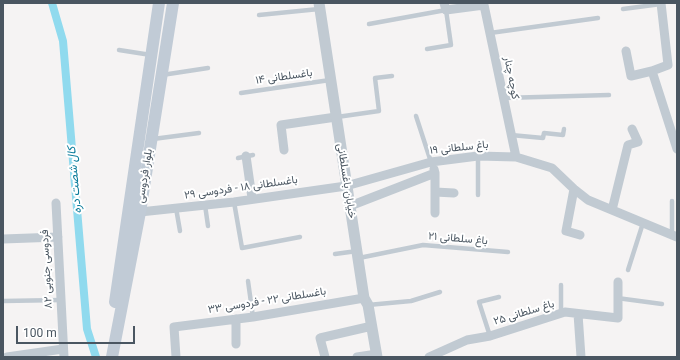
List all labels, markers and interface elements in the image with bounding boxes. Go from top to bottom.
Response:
street label: کوچه چنار [500,55,522,101]
street label: باغسلطانی ۱۴ [255,66,313,88]
street label: باغ سلطانی ۱۹ [429,138,489,158]
street label: خیابان باغسلطانی [334,143,358,219]
water label: کال شصت دره [65,146,85,214]
street label: بلوار فردوسی [134,148,156,204]
street label: باغسلطانی ۱۸ - فردوسی ۲۹ [184,174,298,202]
street label: فردوسی جنوبی ۸۲ [38,229,56,309]
street label: باغ سلطانی ۲۱ [428,230,488,248]
street label: باغسلطانی ۲۲ - فردوسی ۳۳ [207,285,327,317]
street label: باغ سلطانی ۲۵ [492,297,556,329]
scale bar [18,318,137,344]
text: 100 m [23,326,57,340]

